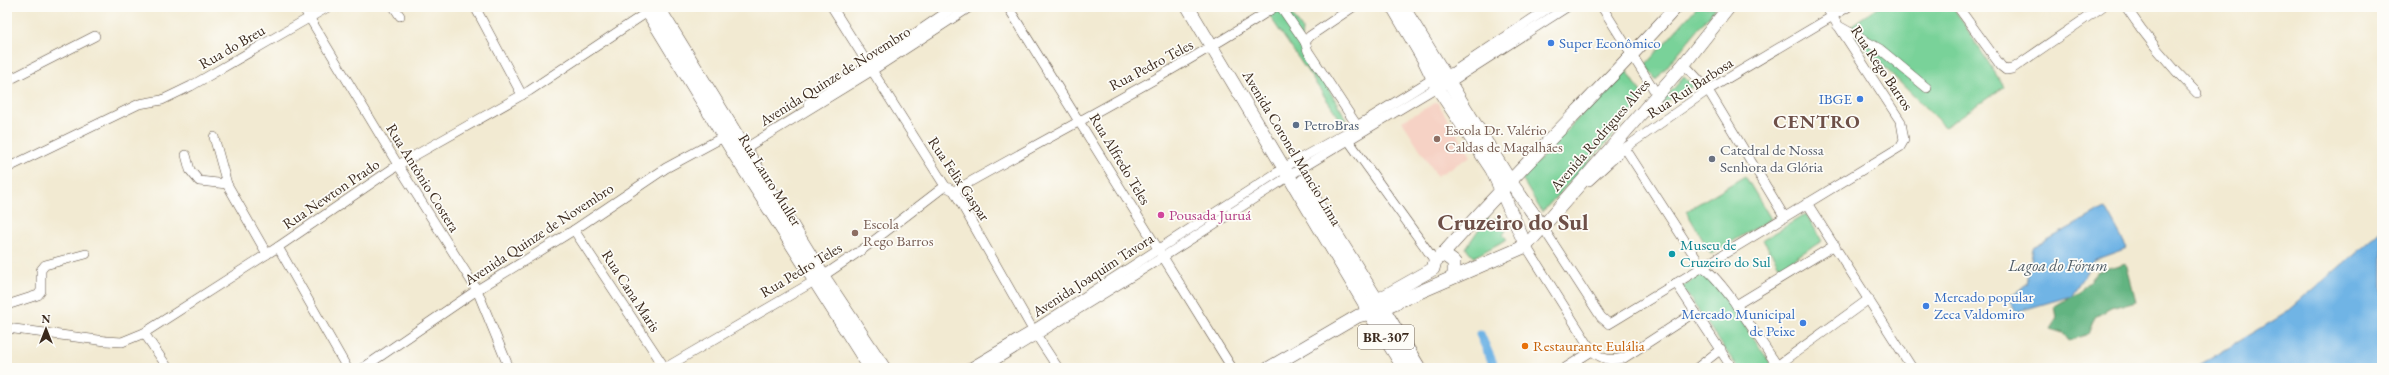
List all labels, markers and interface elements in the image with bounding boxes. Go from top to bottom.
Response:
street label: Rua do Breu [195,20,268,73]
street label: Avenida Quinze de Novembro [755,21,914,130]
street label: Rua Rego Barros [1847,22,1918,114]
place label: Super Econômico [1559,33,1661,52]
street label: Rua Pedro Teles [1105,34,1196,95]
marker: Super Econômico [1546,38,1556,48]
street label: Rua Rui Barbosa [1643,53,1736,122]
street label: Avenida Coronel Mancio Lima [1238,66,1346,229]
street label: Avenida Rodrigues Alves [1545,74,1654,196]
place label: IBGE [1819,89,1853,108]
marker: IBGE [1855,94,1865,104]
street label: Rua Alfredo Teles [1086,109,1155,208]
district label: CENTRO [1773,109,1861,134]
place label: PetroBras [1304,115,1359,134]
street label: Rua Antônio Costera [382,120,464,236]
marker: PetroBras [1291,120,1301,130]
place label: Escola Dr. Valério Caldas de Magalhães [1445,120,1563,156]
street label: Rua Lauro Muller [735,130,806,229]
street label: Rua Felix Gaspar [924,133,995,225]
marker: Escola Dr. Valério Caldas de Magalhães [1432,134,1442,144]
place label: Catedral de Nossa Senhora da Glória [1720,140,1824,176]
street label: Rua Newton Prado [279,154,383,233]
marker: Catedral de Nossa Senhora da Glória [1707,154,1717,164]
street label: Avenida Quinze de Novembro [460,178,617,290]
place label: Pousada Juruá [1169,205,1251,224]
district label: Cruzeiro do Sul [1437,207,1589,237]
marker: Pousada Juruá [1156,210,1166,220]
place label: Escola Rego Barros [863,214,934,250]
marker: Escola Rego Barros [850,228,860,238]
street label: Avenida Joaquim Tavora [1028,228,1157,321]
place label: Museu de Cruzeiro do Sul [1680,235,1771,271]
street label: Rua Pedro Teles [756,238,845,302]
street label: Rua Cana Maris [598,246,665,335]
marker: Museu de Cruzeiro do Sul [1667,249,1677,259]
water label: Lagoa do Fórum [2007,255,2108,276]
place label: Mercado popular Zeca Valdomiro [1934,287,2033,323]
marker: Mercado popular Zeca Valdomiro [1921,301,1931,311]
place label: Mercado Municipal de Peixe [1681,304,1795,340]
north arrow [26,309,66,349]
text: N [42,312,51,326]
marker: Mercado Municipal de Peixe [1798,318,1808,328]
road number: BR-307 [1358,325,1414,349]
place label: Restaurante Eulália [1533,336,1645,355]
marker: Restaurante Eulália [1520,341,1530,351]

